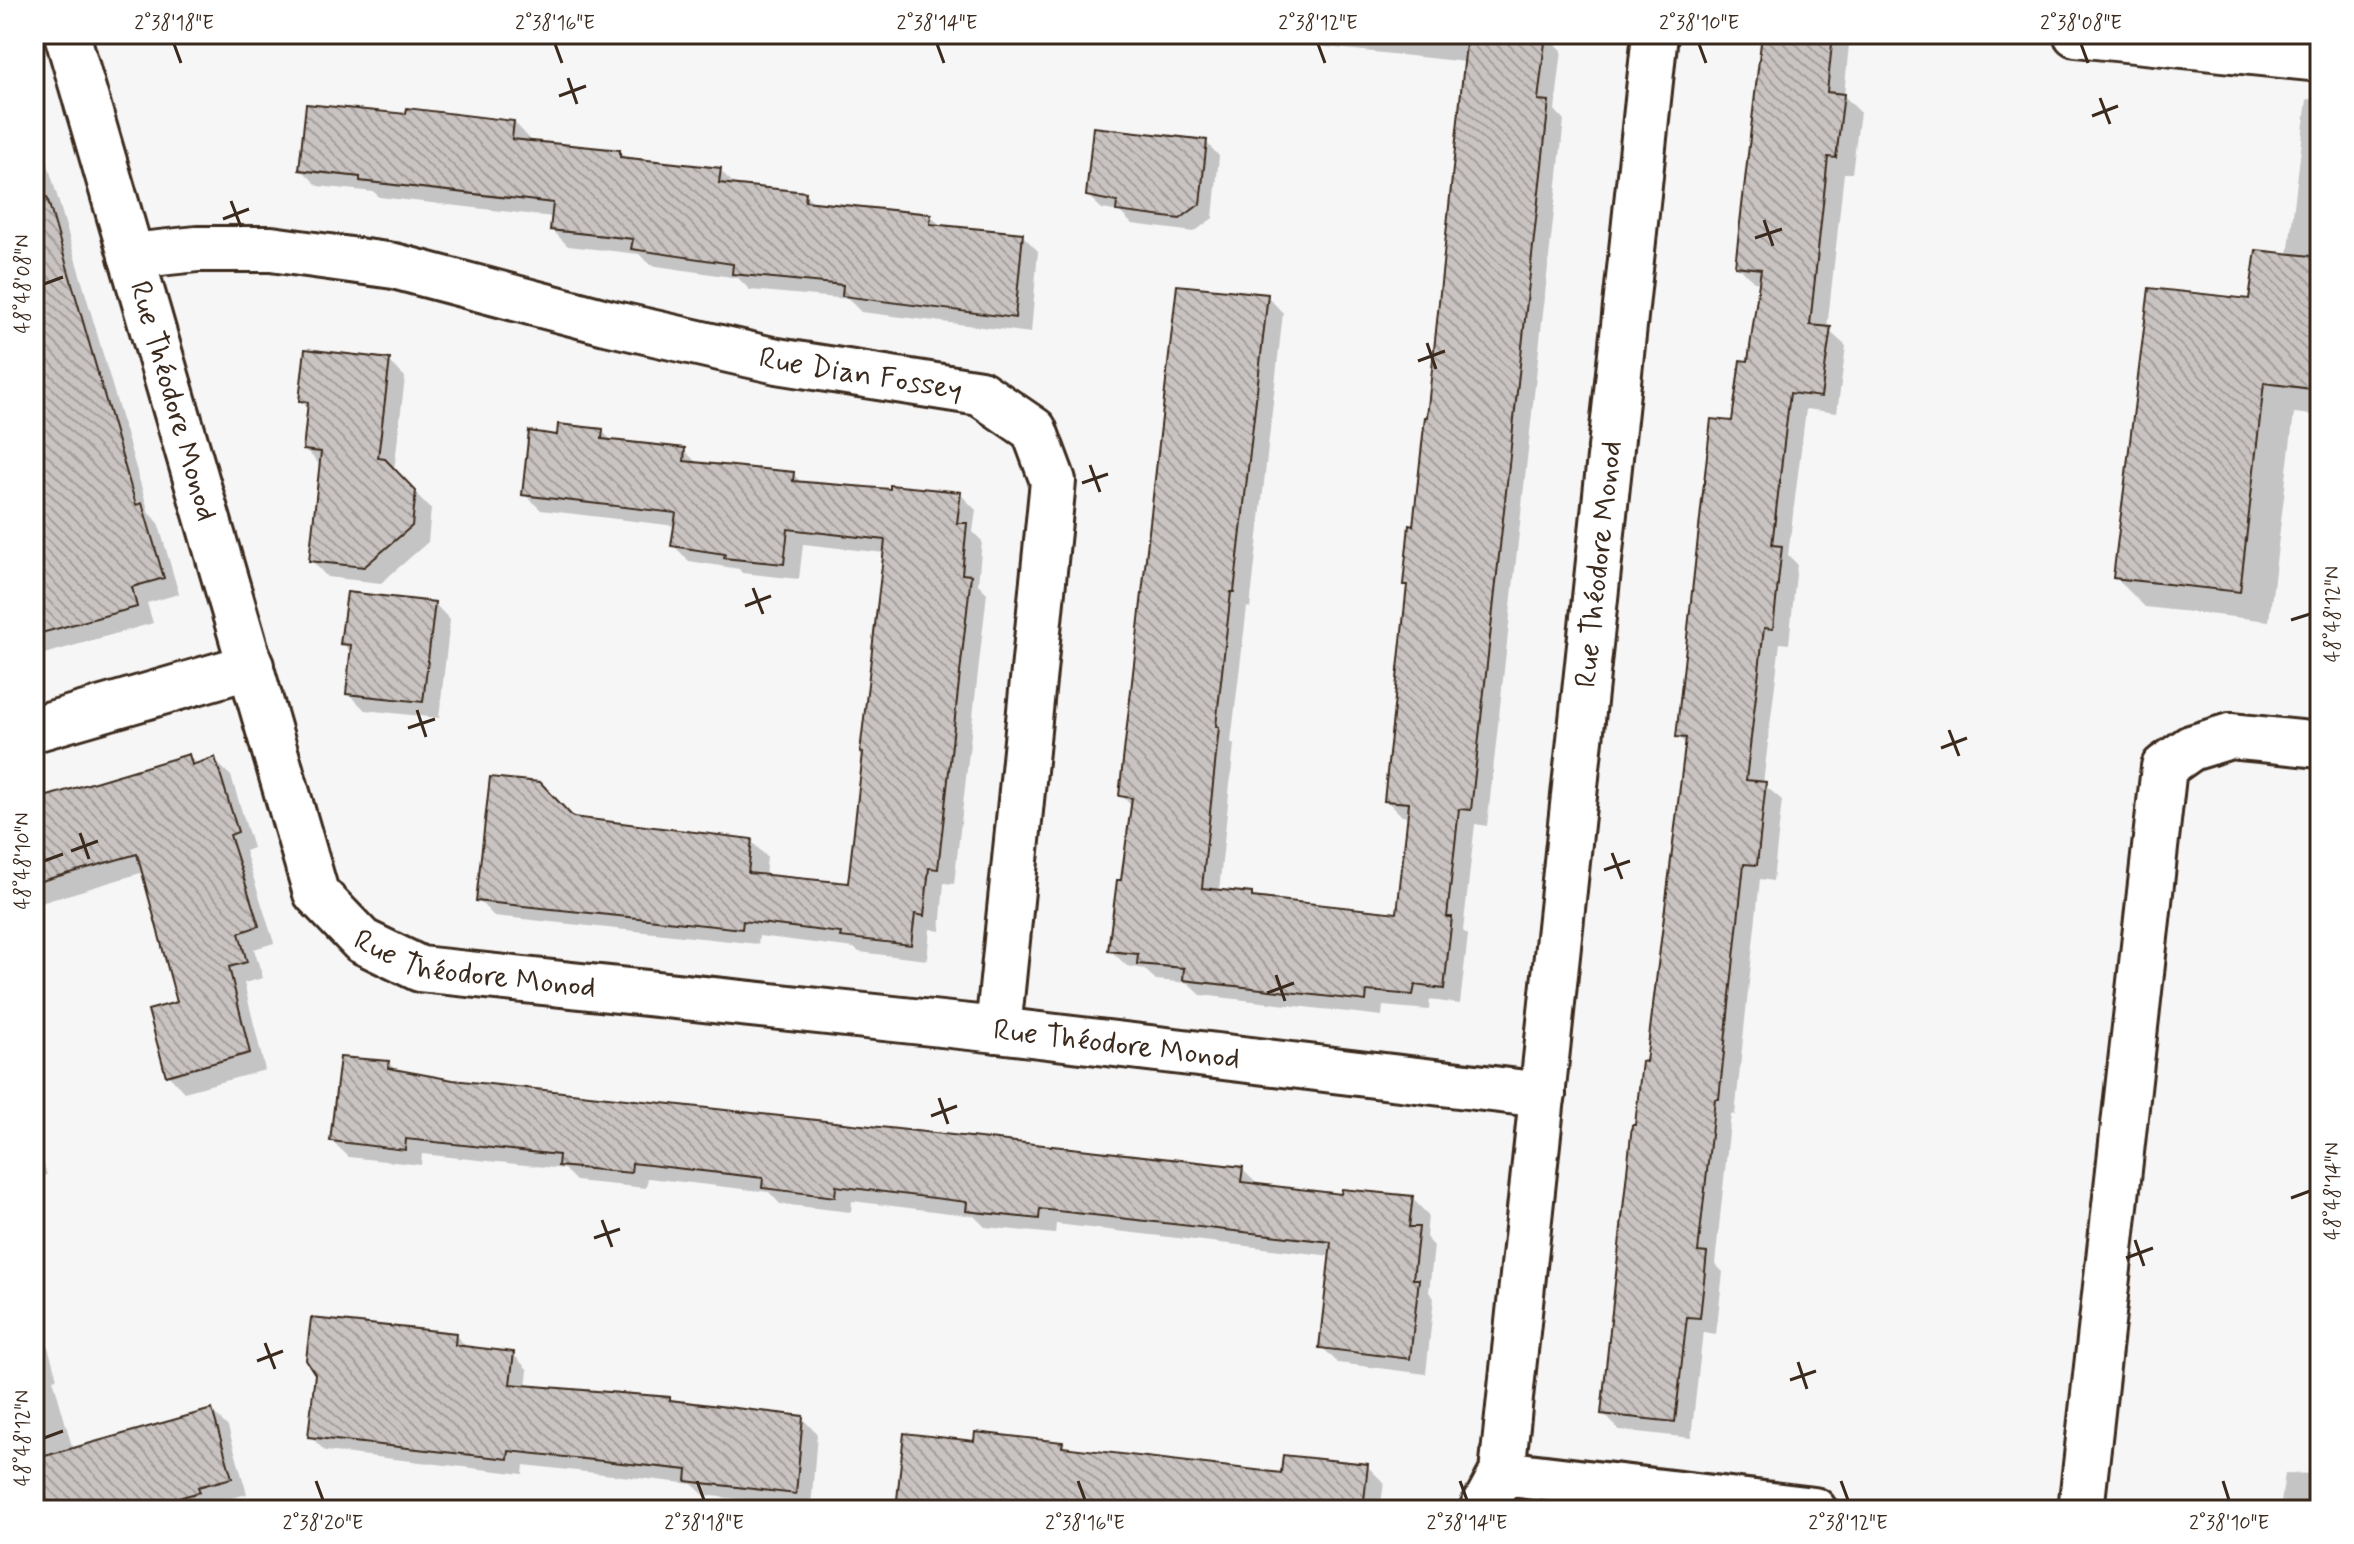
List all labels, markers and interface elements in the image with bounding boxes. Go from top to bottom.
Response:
text: 2°38'18"E [134,10,214,37]
text: 2°38'16"E [515,10,595,37]
text: 2°38'14"E [897,10,977,37]
text: 2°38'12"E [1278,10,1358,37]
text: 2°38'10"E [1659,10,1739,37]
text: 2°38'08"E [2040,10,2122,37]
text: 48°48'08"N [10,235,37,333]
street label: Rue Théodore Monod [120,276,227,525]
street label: Rue Dian Fossey [755,338,965,409]
street label: Rue Théodore Monod [1566,439,1631,690]
text: 48°48'12"N [2320,566,2347,662]
text: 48°48'10"N [10,812,37,910]
street label: Rue Théodore Monod [347,920,598,1007]
street label: Rue Théodore Monod [991,1010,1242,1078]
text: 48°48'14"N [2320,1142,2347,1240]
text: 48°48'12"N [10,1390,37,1486]
text: 2°38'20"E [283,1510,364,1537]
text: 2°38'18"E [664,1510,744,1537]
text: 2°38'16"E [1045,1510,1125,1537]
text: 2°38'14"E [1427,1510,1507,1537]
text: 2°38'12"E [1808,1510,1888,1537]
text: 2°38'10"E [2189,1510,2269,1537]

